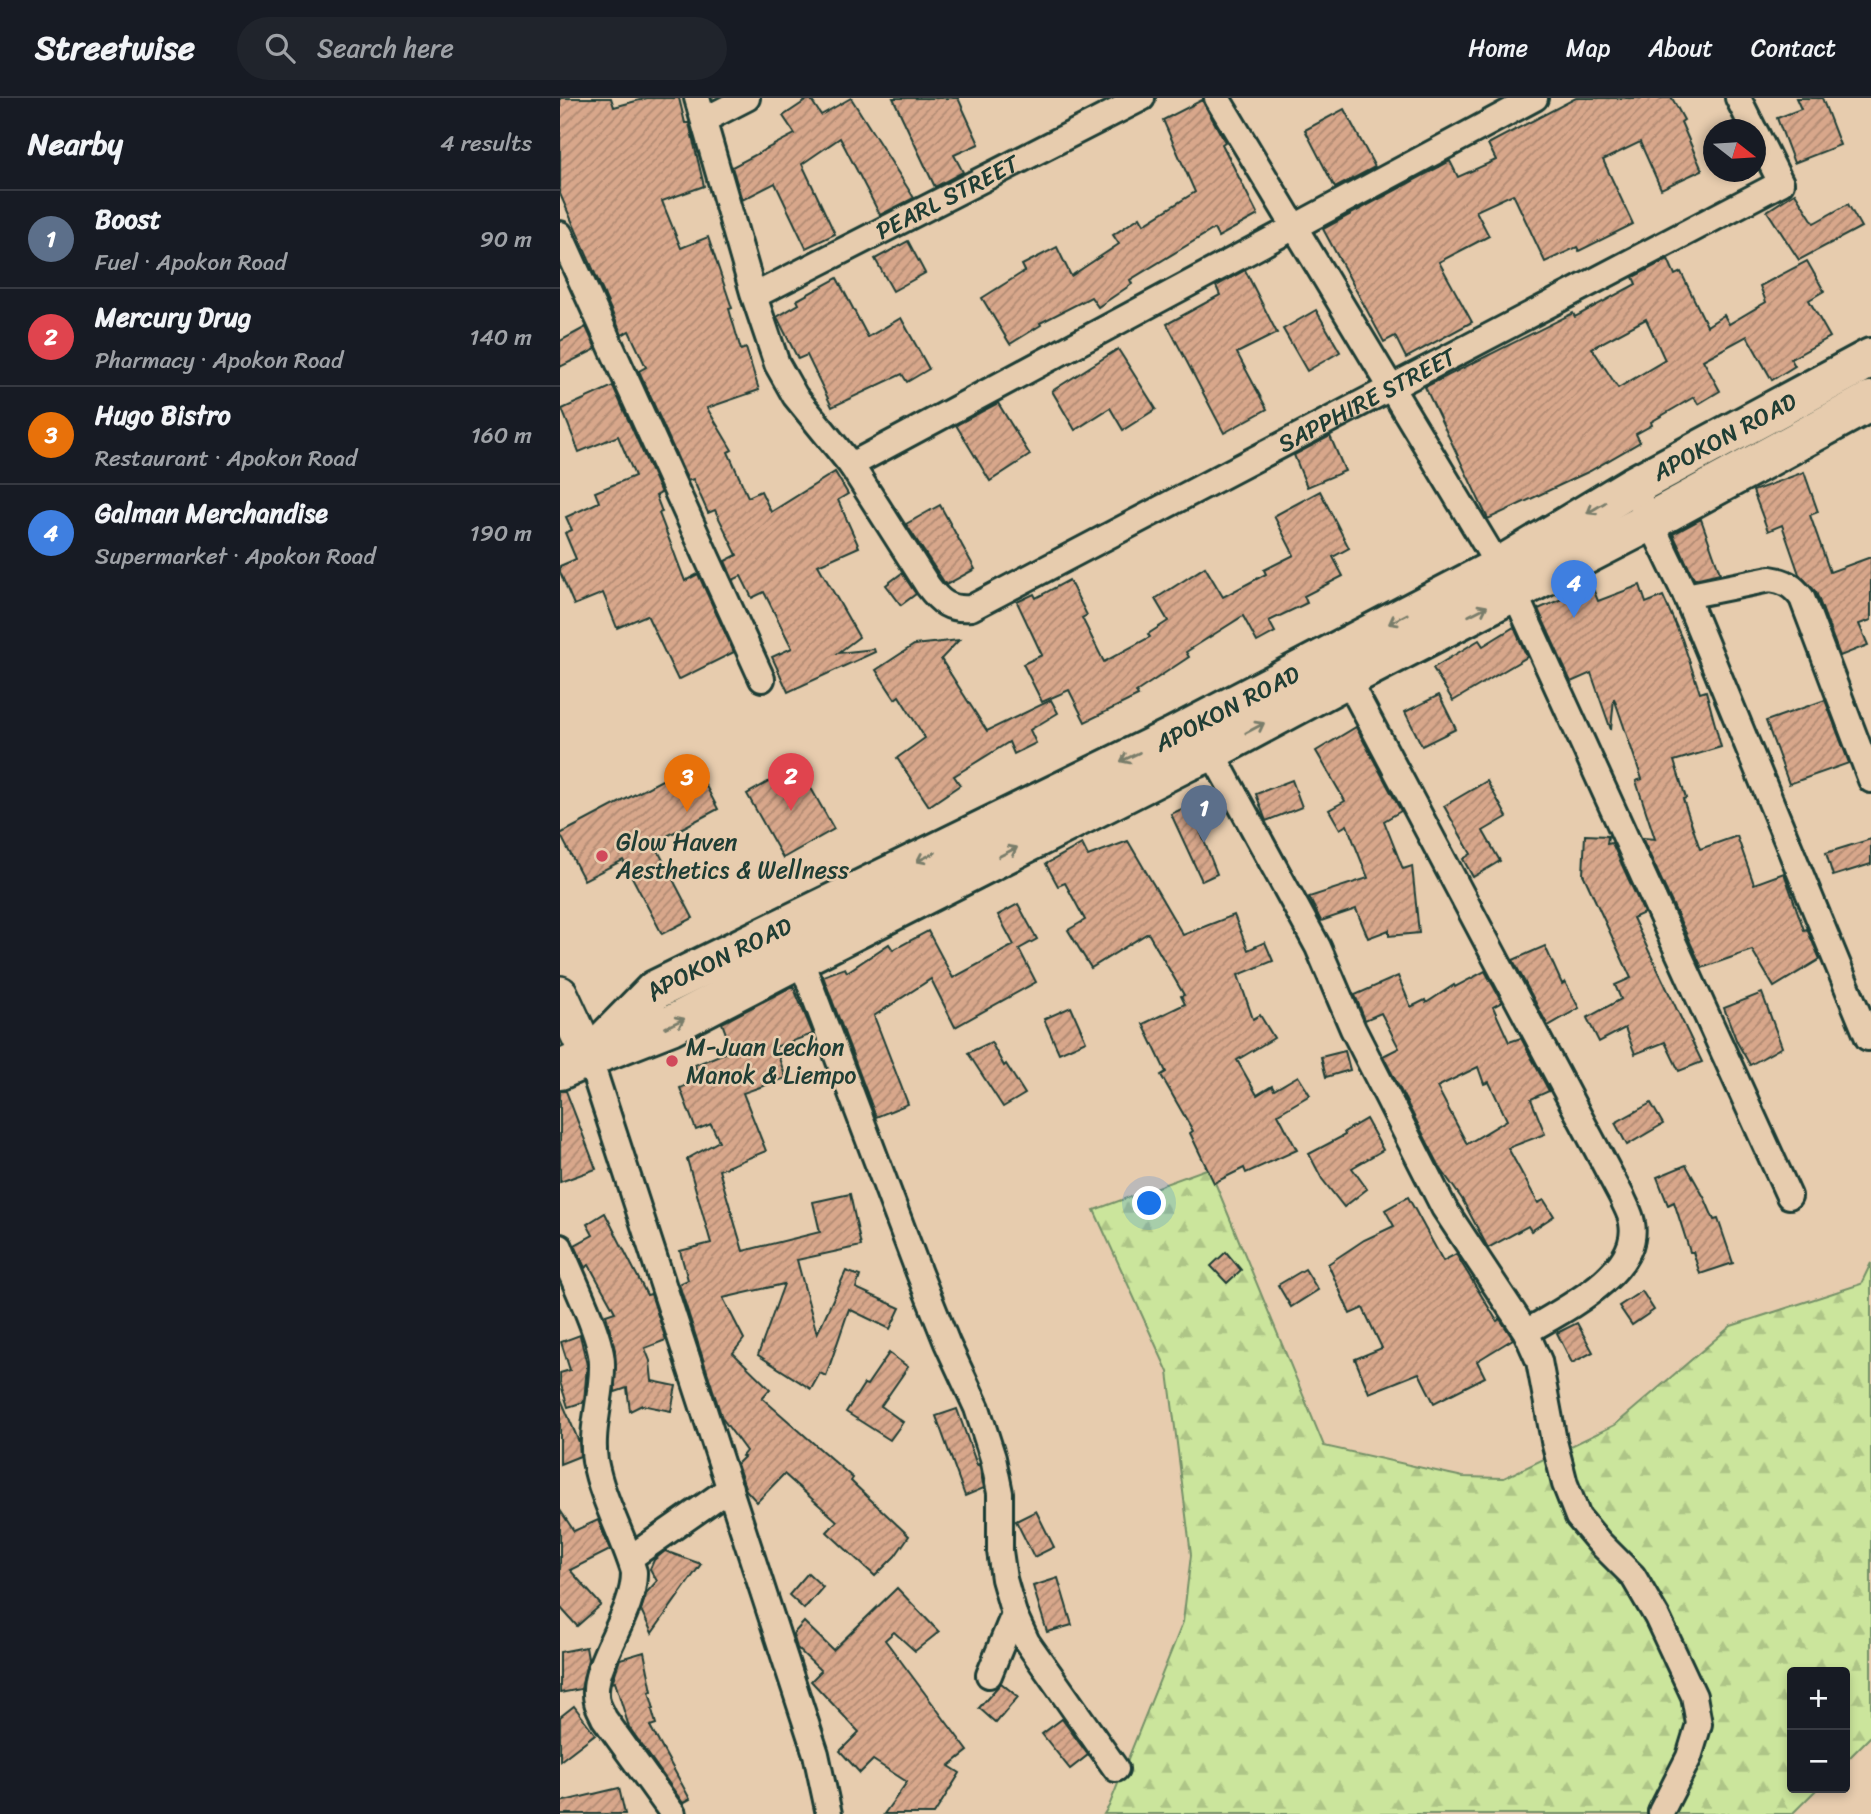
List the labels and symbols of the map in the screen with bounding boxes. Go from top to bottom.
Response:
north arrow [1703,119,1766,182]
street label: PEARL STREET [868,142,1028,252]
street label: SAPPHIRE STREET [1270,335,1465,465]
street label: APOKON ROAD [1644,380,1805,493]
one-way arrow [1587,501,1607,515]
pin: 4 [1551,560,1597,618]
one-way arrow [1467,603,1488,617]
one-way arrow [1388,613,1409,627]
street label: APOKON ROAD [1146,653,1308,764]
one-way arrow [1244,720,1265,734]
one-way arrow [1120,751,1141,765]
pin: 2 [768,753,814,811]
pin: 3 [664,754,710,812]
pin: 1 [1181,785,1227,843]
place label: Glow Haven Aesthetics & Wellness [615,821,849,891]
one-way arrow [997,844,1018,858]
marker: Glow Haven Aesthetics & Wellness [594,848,610,864]
one-way arrow [916,851,937,864]
street label: APOKON ROAD [633,905,800,1012]
one-way arrow [664,1016,685,1029]
place label: M-Juan Lechon Manok & Liempo [686,1026,857,1096]
marker: M-Juan Lechon Manok & Liempo [664,1053,680,1069]
your location [1132,1186,1166,1220]

